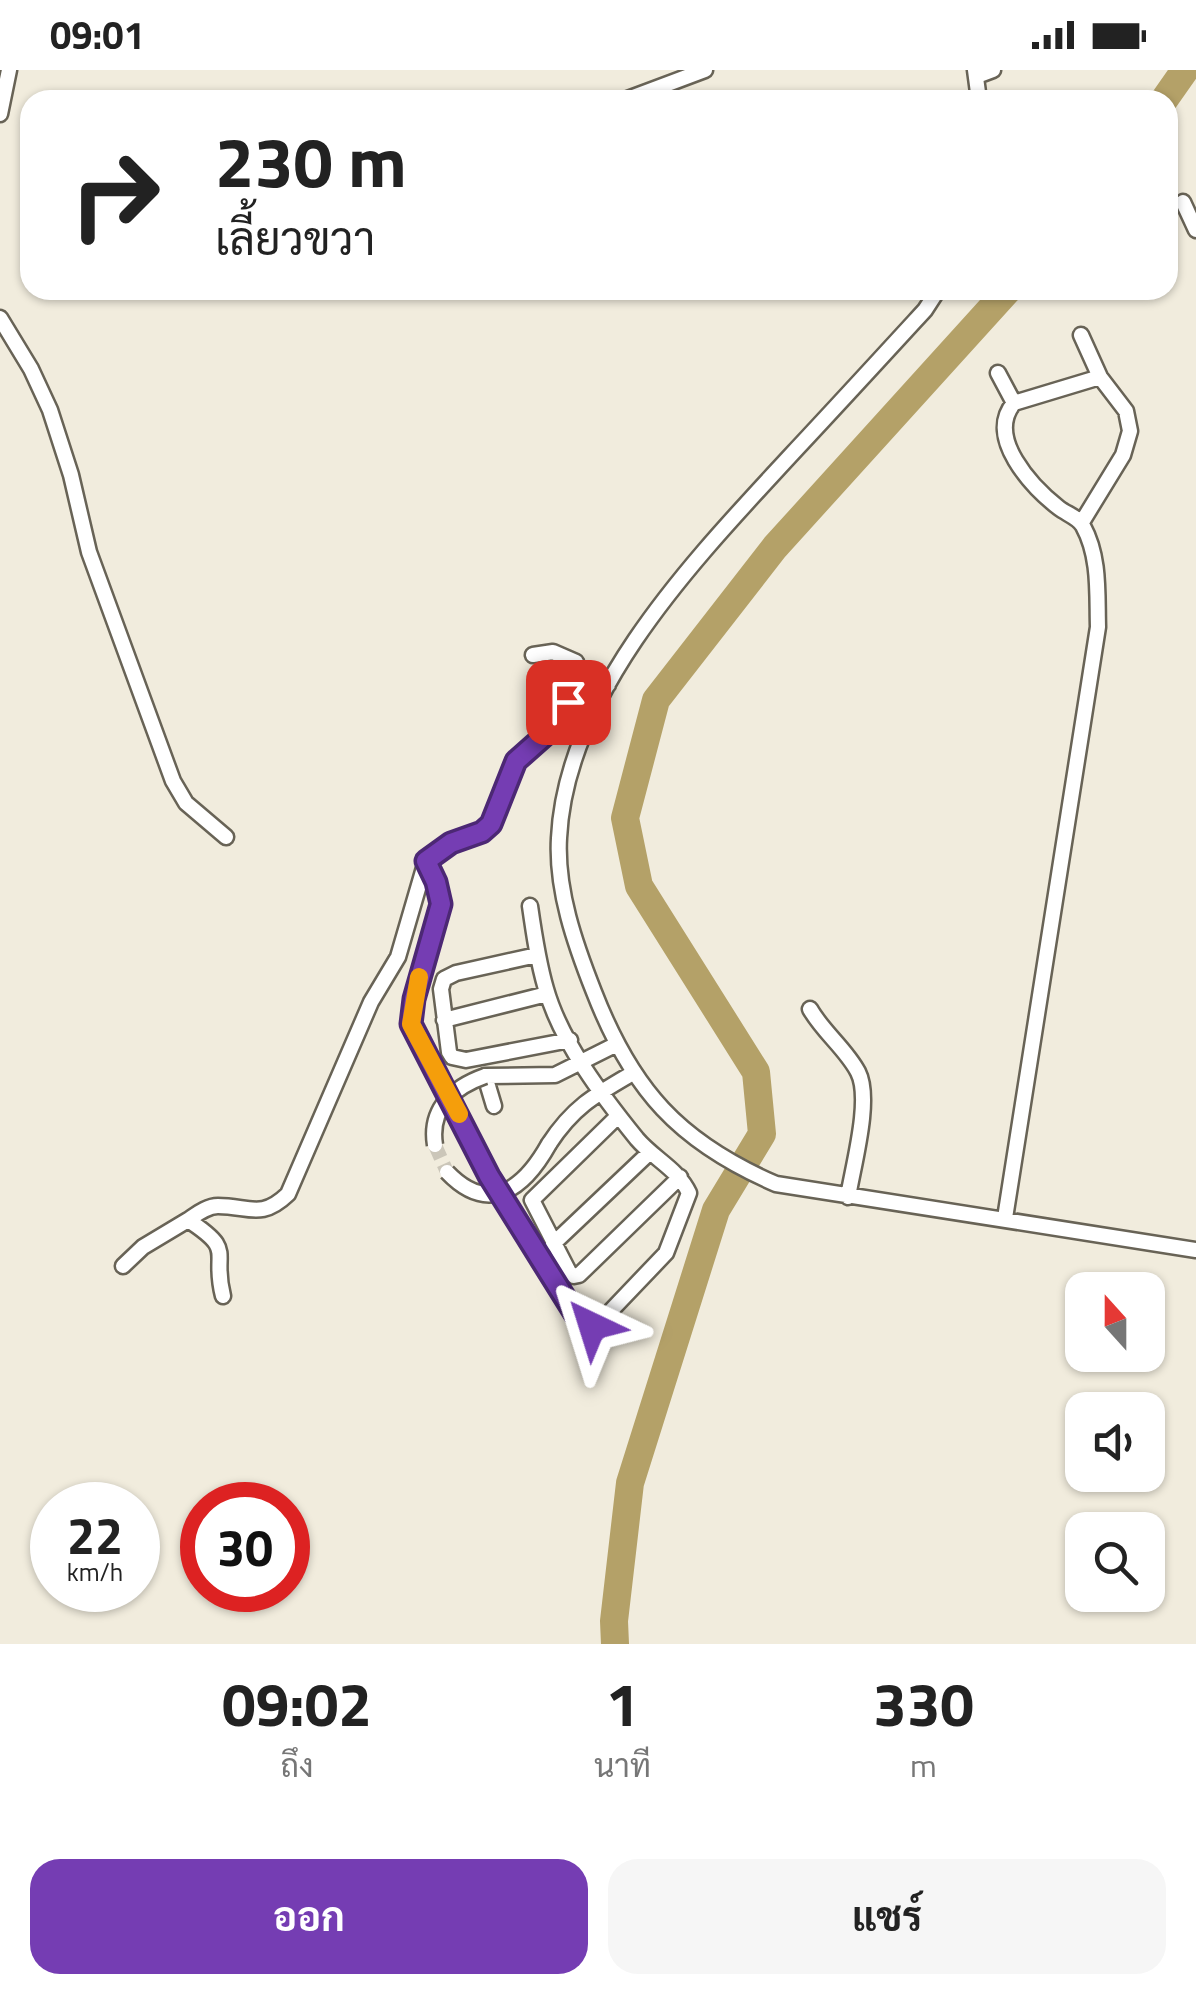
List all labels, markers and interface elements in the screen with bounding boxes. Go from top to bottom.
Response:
text: 09:01 [50,6,145,64]
text: 230 m [215,108,407,214]
icon: right [50,130,180,260]
text: เลี้ยวขวา [215,204,375,272]
pin [526,660,611,745]
icon: arrive [541,675,596,730]
north arrow [1065,1272,1165,1372]
map controls [1065,1272,1165,1612]
position arrow [540,1274,644,1378]
button: sound [1065,1392,1165,1492]
speed limit sign: 30 [180,1482,310,1612]
text: 22 [67,1497,123,1573]
button: search [1065,1512,1165,1612]
text: km/h [67,1553,123,1591]
text: 09:02 [222,1658,372,1749]
text: 1 [606,1658,639,1749]
text: 330 [873,1658,974,1749]
text: ถึง [280,1741,314,1789]
text: นาที [594,1741,651,1789]
text: m [910,1741,937,1789]
button: ออก [30,1859,588,1974]
button: แชร์ [608,1859,1166,1974]

